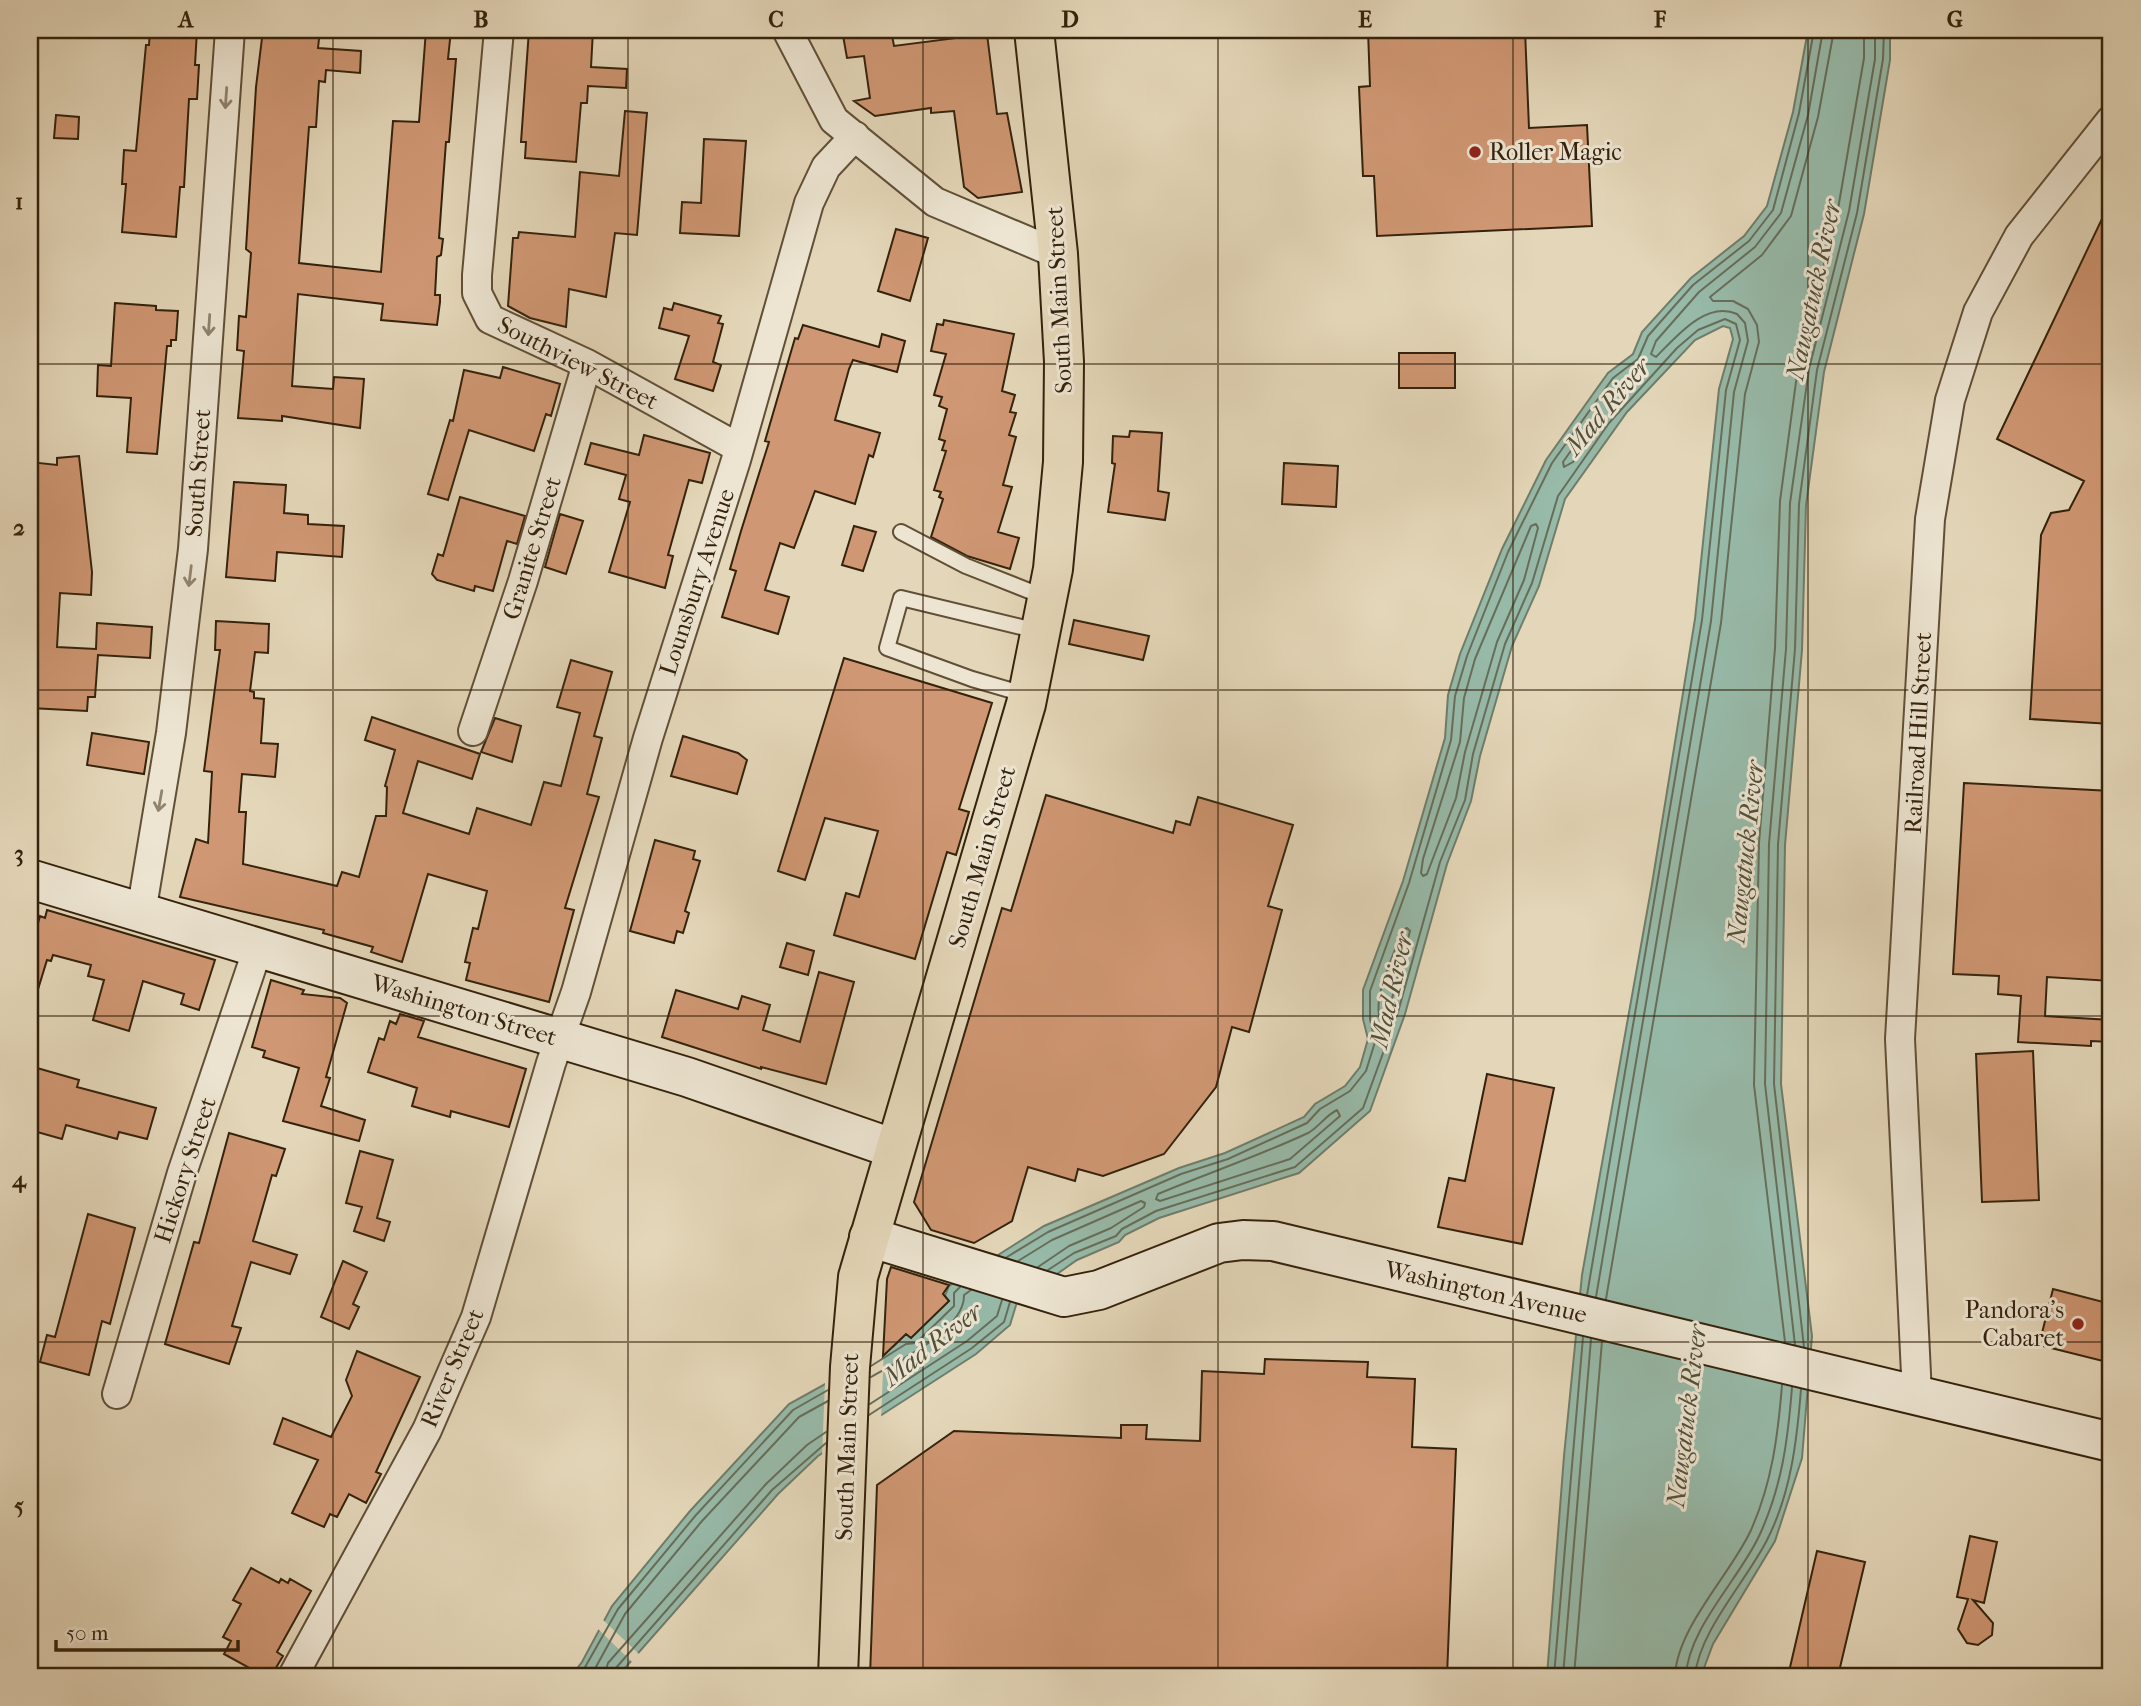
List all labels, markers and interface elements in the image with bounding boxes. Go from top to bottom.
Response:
text: A [177,6,195,33]
text: B [474,6,489,33]
text: C [768,6,784,33]
text: D [1061,6,1079,33]
text: E [1358,6,1372,33]
text: F [1653,6,1667,33]
text: G [1947,6,1963,33]
one-way arrow [219,86,232,109]
place label: Roller Magic [1489,138,1622,166]
marker: Roller Magic [1467,144,1483,160]
text: 1 [15,188,23,215]
water label: Naugatuck River [1779,195,1848,384]
street label: South Main Street [1040,205,1078,394]
street label: Southview Street [493,310,663,416]
one-way arrow [202,313,215,336]
water label: Mad River [1556,350,1659,463]
street label: South Street [180,408,216,538]
street label: Granite Street [497,473,567,623]
street label: Lounsbury Avenue [654,485,740,679]
text: 2 [13,514,25,541]
one-way arrow [183,564,196,587]
street label: Railroad Hill Street [1899,631,1937,835]
water label: Naugatuck River [1720,757,1771,946]
street label: South Main Street [943,763,1021,951]
one-way arrow [153,789,166,812]
text: 3 [14,840,24,867]
water label: Mad River [1363,927,1420,1053]
street label: Washington Street [367,968,561,1052]
street label: Hickory Street [148,1093,222,1247]
text: 4 [11,1166,27,1193]
street label: Washington Avenue [1381,1255,1590,1329]
water label: Mad River [875,1295,990,1394]
place label: Pandora's Cabaret [1965,1296,2064,1352]
street label: River Street [414,1304,490,1432]
marker: Pandora's Cabaret [2070,1316,2086,1332]
water label: Naugatuck River [1660,1321,1713,1510]
street label: South Main Street [830,1352,864,1541]
text: 5 [14,1492,24,1519]
scale bar [56,1608,238,1652]
text: 50 m [66,1621,109,1645]

